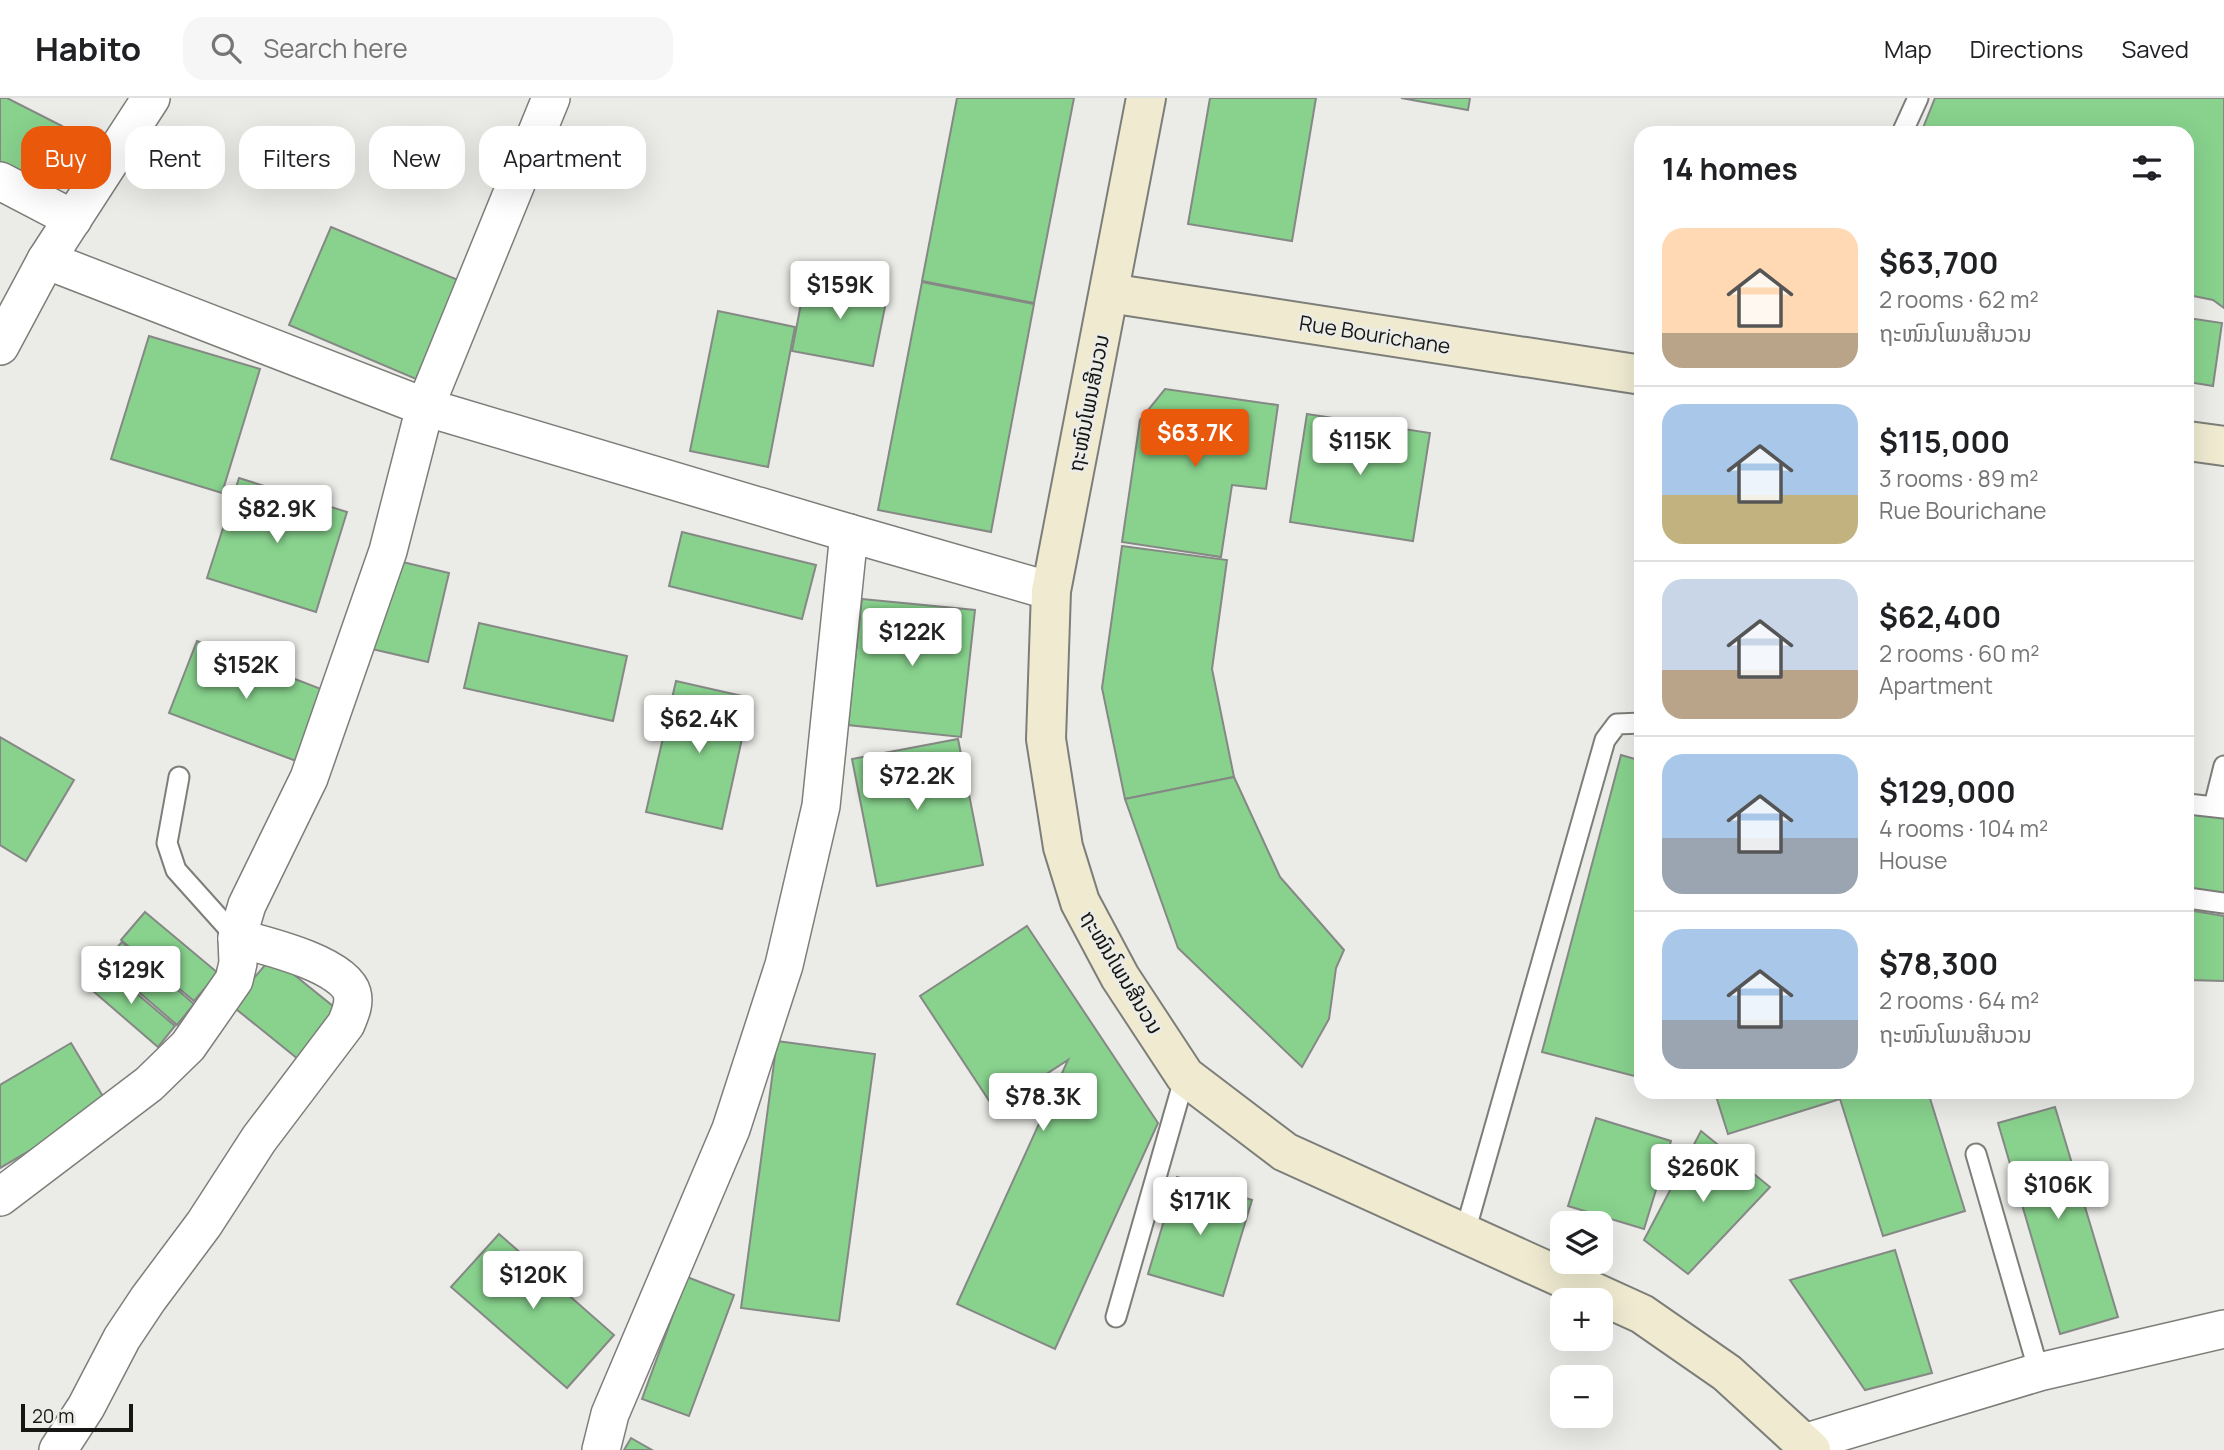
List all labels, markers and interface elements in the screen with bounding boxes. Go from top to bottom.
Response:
search box [183,17,673,80]
text: Habito [35,26,141,71]
icon: search [207,29,245,67]
text: Search here [263,30,408,66]
text: Map [1884,32,1932,65]
text: Directions [1970,32,2083,65]
text: Saved [2121,32,2189,65]
chip: Buy [21,126,111,189]
chip: Rent [125,126,225,189]
chip: Filters [239,126,355,189]
chip: New [369,126,465,189]
chip: Apartment [479,126,646,189]
text: 14 homes [1662,148,1798,189]
icon: filters [2128,149,2166,187]
text: $63,700 [1879,242,1999,283]
icon: home [1718,256,1802,340]
pin: $159K [791,262,889,321]
text: $159K [806,268,874,300]
text: 2 rooms · 62 m² [1879,283,2039,315]
street label: Rue Bourichane [1297,308,1453,360]
text: ຖະໜົນໂພນສີນວນ [1879,317,2032,349]
street label: ຖະໜົນໂພນສີນວນ [1061,332,1115,474]
pin: $63.7K [1138,410,1252,469]
text: $63.7K [1157,416,1233,448]
pin: $115K [1311,418,1409,477]
text: $115,000 [1879,421,2010,462]
text: $115K [1329,424,1391,456]
icon: home [1718,432,1802,516]
text: 3 rooms · 89 m² [1879,462,2039,494]
pin: $82.9K [220,486,334,545]
text: $82.9K [238,492,316,524]
text: Rue Bourichane [1879,494,2046,526]
text: $62,400 [1879,596,2001,637]
icon: home [1718,607,1802,691]
pin: $122K [863,608,961,668]
text: $122K [879,615,945,647]
text: 2 rooms · 60 m² [1879,637,2040,669]
pin: $152K [197,642,295,701]
text: $152K [213,648,279,680]
text: Apartment [1879,669,1993,701]
pin: $62.4K [642,696,756,755]
text: $62.4K [660,702,738,734]
pin: $72.2K [860,752,974,812]
text: $72.2K [879,759,955,791]
text: $129,000 [1879,771,2016,812]
icon: home [1718,782,1802,866]
text: 4 rooms · 104 m² [1879,812,2048,844]
text: House [1879,844,1948,876]
street label: ຖະໜົນໂພນສີນວນ [1074,905,1170,1039]
text: $78,300 [1879,943,1998,984]
pin: $129K [82,946,180,1006]
text: $129K [97,953,165,985]
icon: home [1718,957,1802,1041]
text: 2 rooms · 64 m² [1879,984,2039,1016]
text: ຖະໜົນໂພນສີນວນ [1879,1018,2032,1050]
pin: $78.3K [986,1074,1100,1133]
text: $78.3K [1005,1080,1081,1112]
pin: $260K [1654,1144,1752,1204]
text: $260K [1667,1151,1739,1183]
pin: $106K [2009,1162,2107,1221]
text: $106K [2024,1168,2092,1200]
pin: $171K [1151,1178,1249,1237]
text: $171K [1169,1184,1231,1216]
map controls [1550,1211,1613,1428]
button: layers [1550,1211,1613,1274]
pin: $120K [484,1252,582,1311]
text: $120K [499,1258,567,1290]
button: + [1550,1288,1613,1351]
button: − [1550,1365,1613,1428]
scale bar [21,1401,133,1433]
text: 20 m [32,1403,74,1429]

